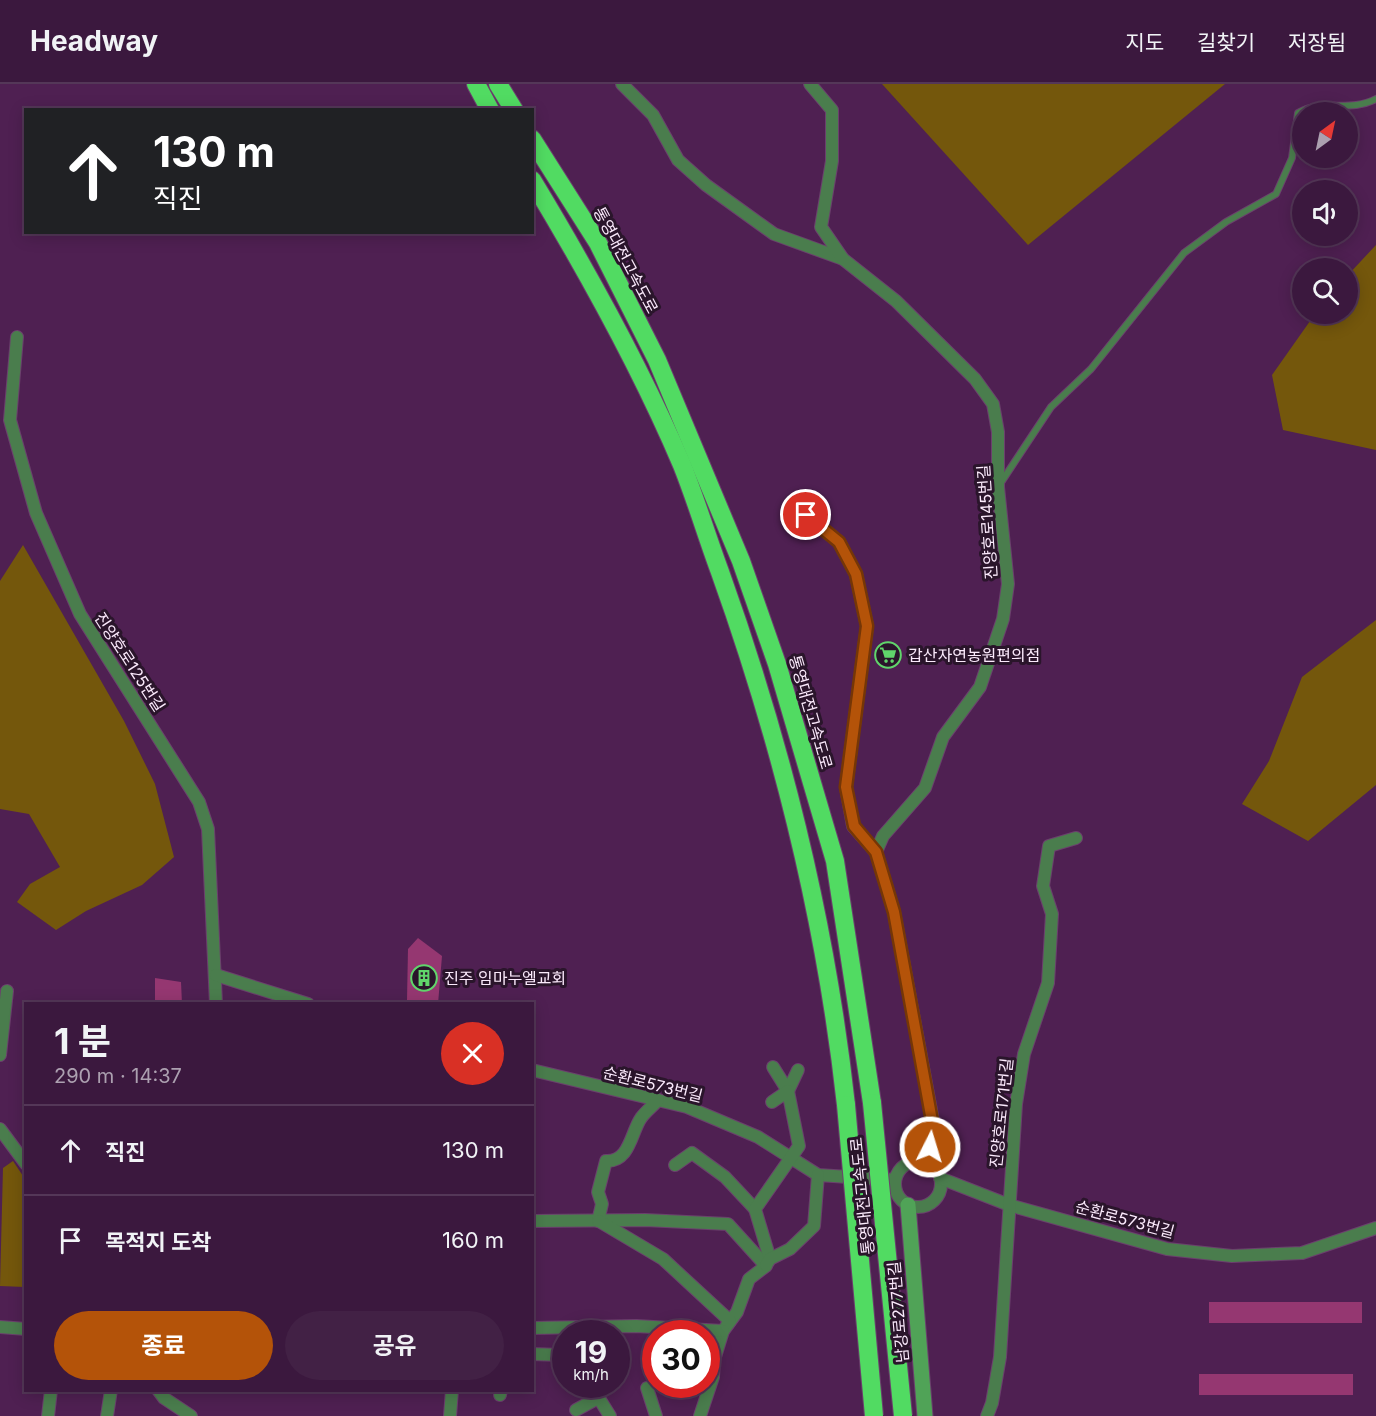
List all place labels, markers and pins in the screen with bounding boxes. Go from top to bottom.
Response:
pin [780,489,831,540]
supermarket icon: 갑산자연농원편의점 [873,640,903,670]
place label: 갑산자연농원편의점 [908,645,1040,665]
building icon: 진주 임마누엘교회 [409,963,439,993]
place label: 진주 임마누엘교회 [444,968,566,988]

